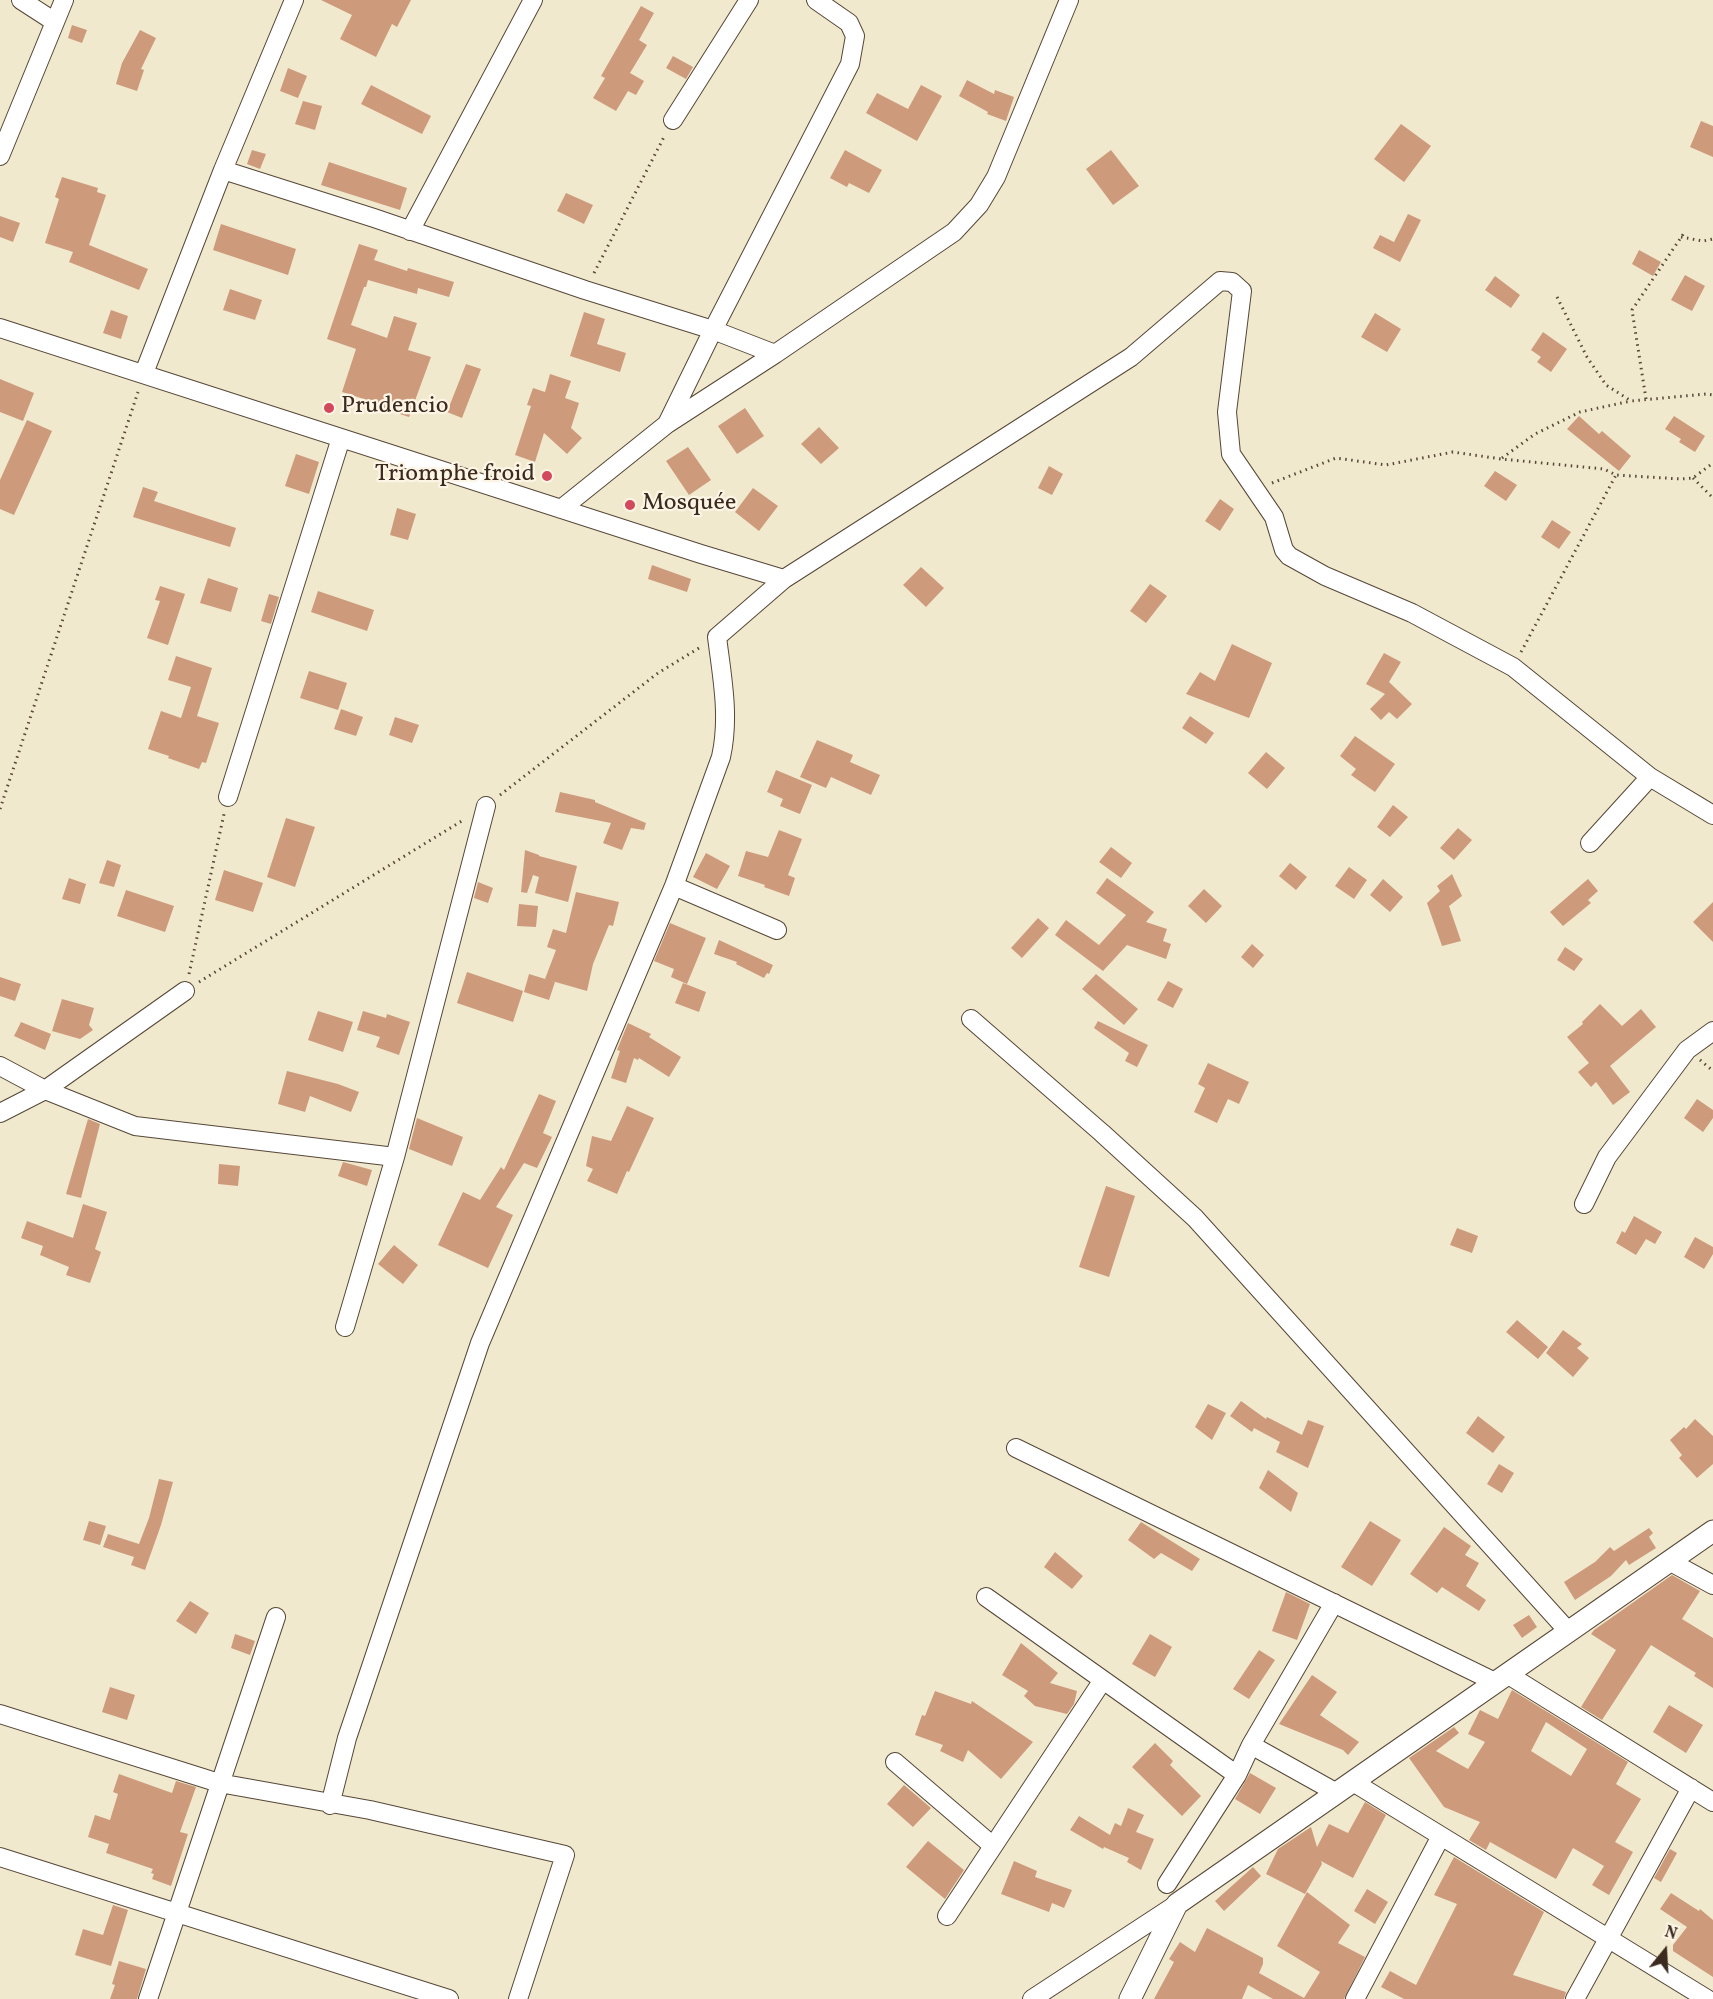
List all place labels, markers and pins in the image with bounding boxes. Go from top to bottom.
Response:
place label: Prudencio [341,394,448,422]
marker: Prudencio [322,401,336,415]
place label: Triomphe froid [375,462,535,490]
marker: Triomphe froid [540,469,554,483]
place label: Mosquée [642,491,736,519]
marker: Mosquée [623,498,637,512]

